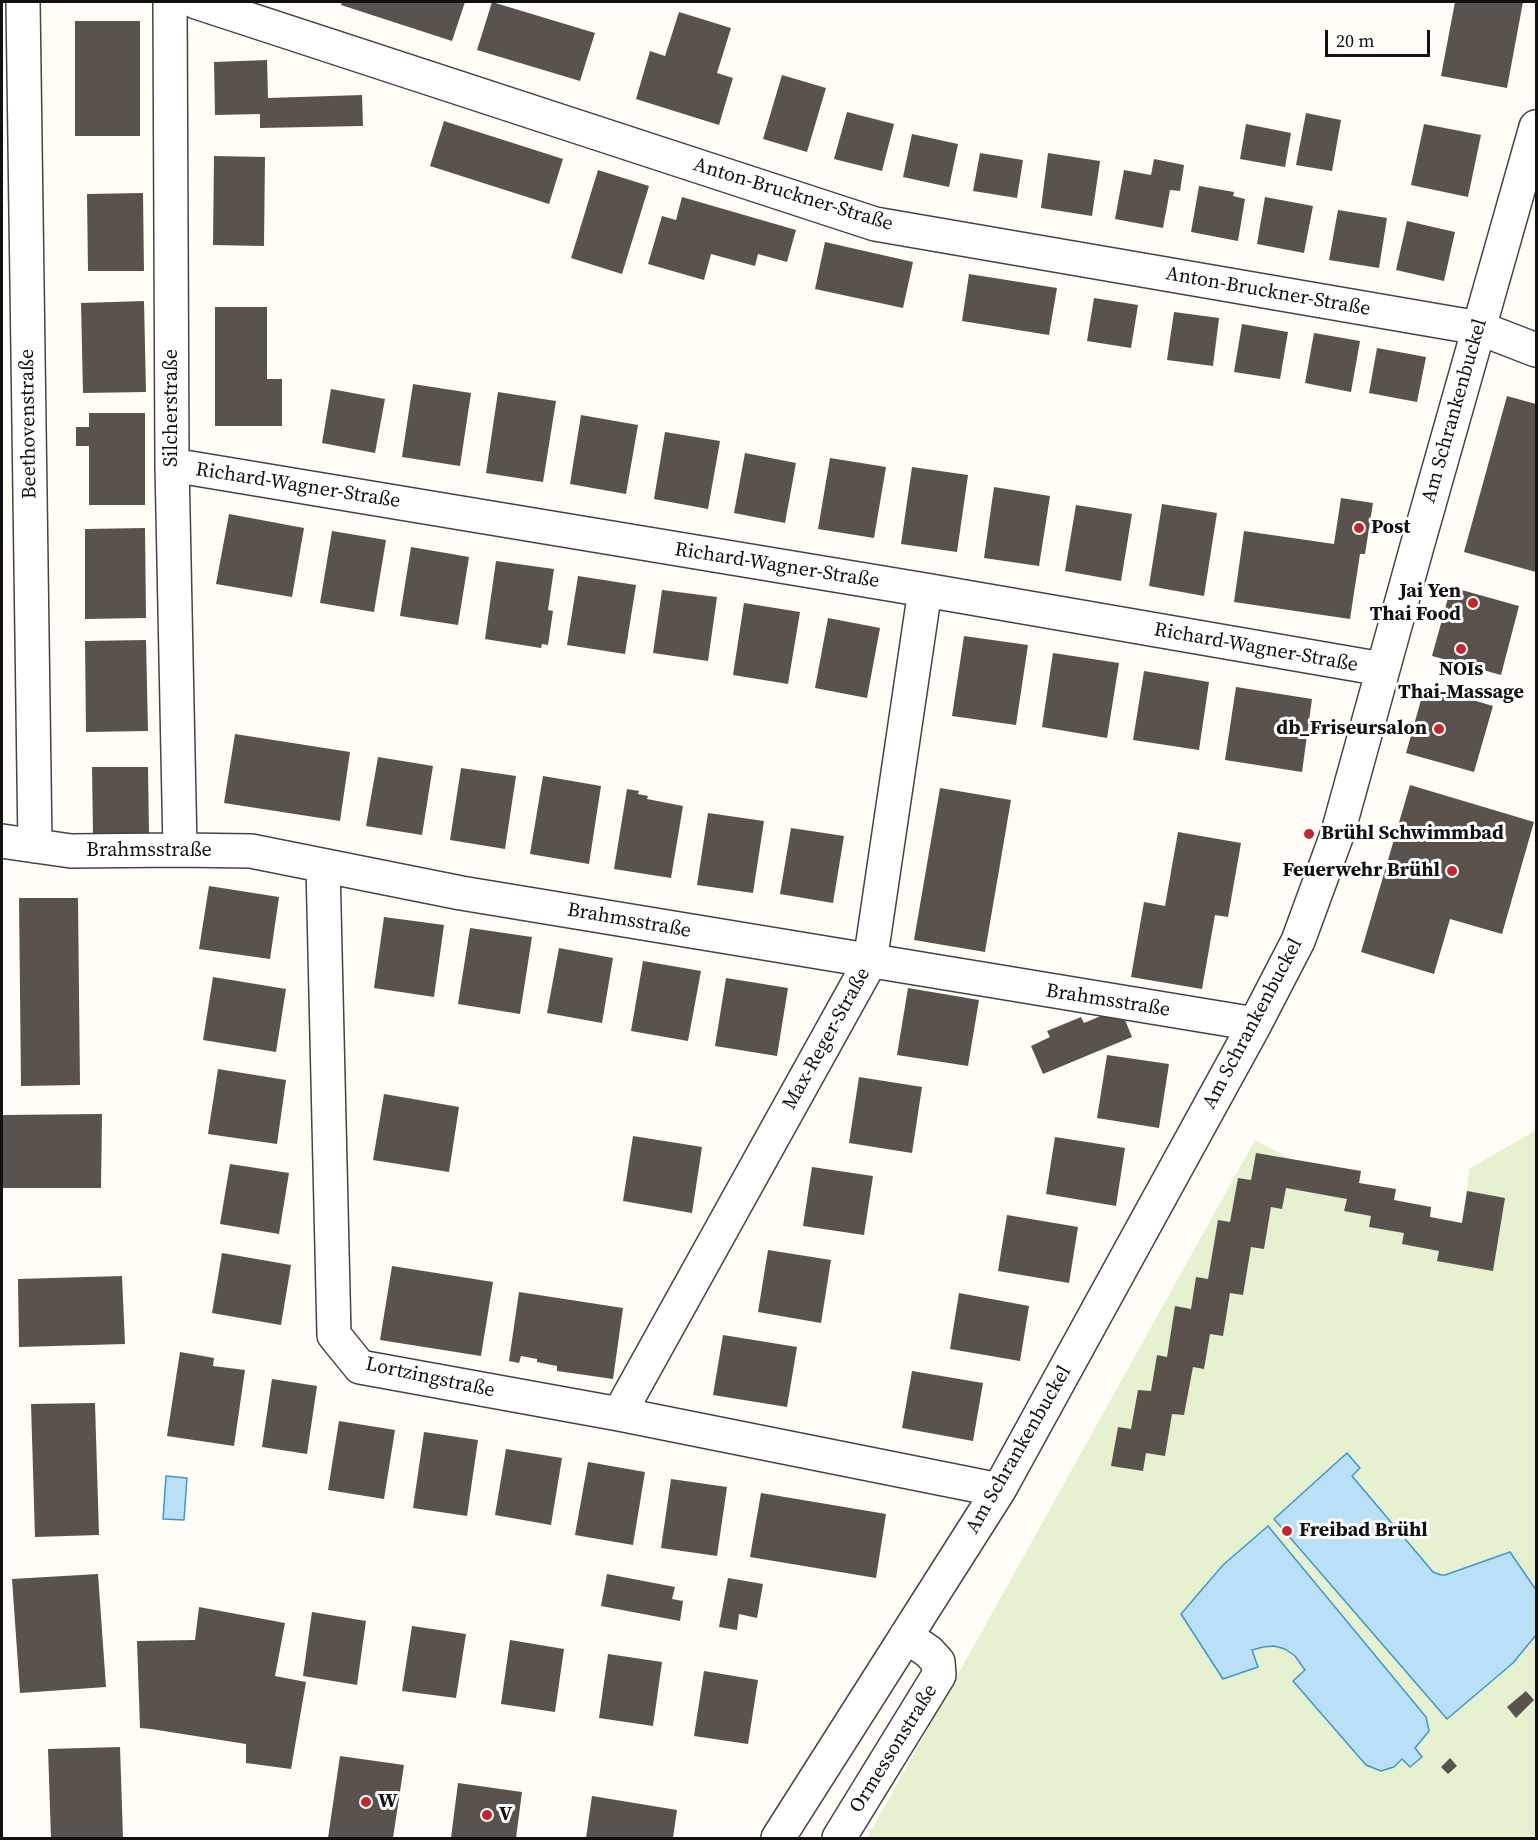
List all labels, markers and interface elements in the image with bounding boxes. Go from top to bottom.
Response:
scale bar [1328,18,1433,56]
text: 20 m [1336,28,1374,53]
street label: Anton-Bruckner-Straße [690,153,896,237]
street label: Anton-Bruckner-Straße [1164,262,1372,322]
street label: Am Schrankenbuckel [1417,316,1493,506]
street label: Beethovenstraße [16,349,42,499]
street label: Silcherstraße [160,349,184,467]
street label: Richard-Wagner-Straße [194,458,402,514]
place label: Post [1371,516,1410,540]
marker: Post [1352,521,1366,535]
street label: Richard-Wagner-Straße [673,538,881,594]
place label: Jai Yen Thai Food [1370,580,1461,627]
marker: Jai Yen Thai Food [1466,596,1480,610]
street label: Richard-Wagner-Straße [1152,618,1360,678]
marker: NOIs Thai-Massage [1454,642,1468,656]
place label: NOIs Thai-Massage [1398,658,1524,705]
place label: db_Friseursalon [1276,717,1427,741]
marker: db_Friseursalon [1432,722,1446,736]
place label: Brühl Schwimmbad [1321,822,1504,846]
marker: Brühl Schwimmbad [1302,827,1316,841]
street label: Brahmsstraße [86,839,212,863]
place label: Feuerwehr Brühl [1282,859,1440,883]
marker: Feuerwehr Brühl [1445,864,1459,878]
street label: Brahmsstraße [565,898,693,944]
street label: Am Schrankenbuckel [1198,935,1308,1113]
street label: Max-Reger-Straße [778,964,876,1114]
street label: Brahmsstraße [1044,979,1172,1023]
street label: Lortzingstraße [363,1353,497,1403]
street label: Am Schrankenbuckel [961,1362,1077,1538]
place label: Freibad Brühl [1299,1519,1428,1543]
marker: Freibad Brühl [1280,1524,1294,1538]
street label: Ormessonstraße [845,1680,943,1818]
place label: W [378,1790,398,1814]
marker: W [359,1795,373,1809]
place label: V [499,1803,512,1827]
marker: V [480,1808,494,1822]

